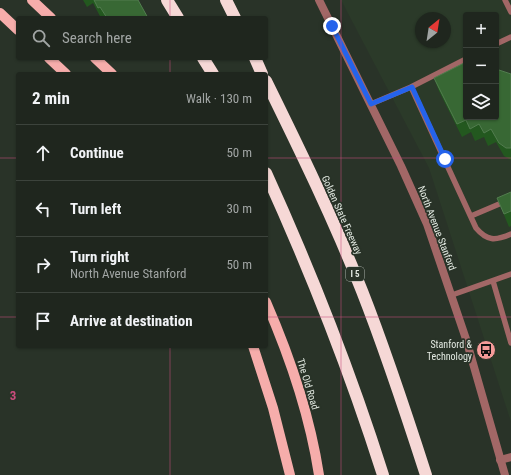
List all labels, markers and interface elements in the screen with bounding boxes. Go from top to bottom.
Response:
north arrow [415,12,451,48]
map controls [463,12,499,120]
button: + [463,12,499,48]
search box [16,16,268,60]
route end [323,17,341,35]
icon: search [30,27,52,49]
text: Search here [62,29,132,47]
button: − [463,48,499,84]
button: layers [463,84,499,120]
text: 2 min [32,88,70,108]
text: Walk · 130 m [186,91,252,106]
icon: ahead [32,142,54,164]
text: Continue [70,144,124,162]
text: 50 m [226,145,252,160]
route start [436,150,454,168]
street label: Golden State Freeway [320,174,364,256]
street label: North Avenue Stanford [416,184,458,272]
icon: left [32,198,54,220]
text: Turn left [70,200,121,218]
text: 30 m [226,201,252,216]
text: Turn right [70,248,129,266]
icon: right [32,254,54,276]
text: 50 m [226,257,252,272]
text: North Avenue Stanford [70,266,186,281]
road number: I 5 [346,267,364,281]
icon: arrive [32,310,54,332]
text: Arrive at destination [70,312,193,330]
place label: Stanford & Technology [427,339,473,362]
bus stop icon: Stanford & Technology [475,339,497,361]
street label: The Old Road [295,357,321,411]
text: 3 [10,388,16,403]

